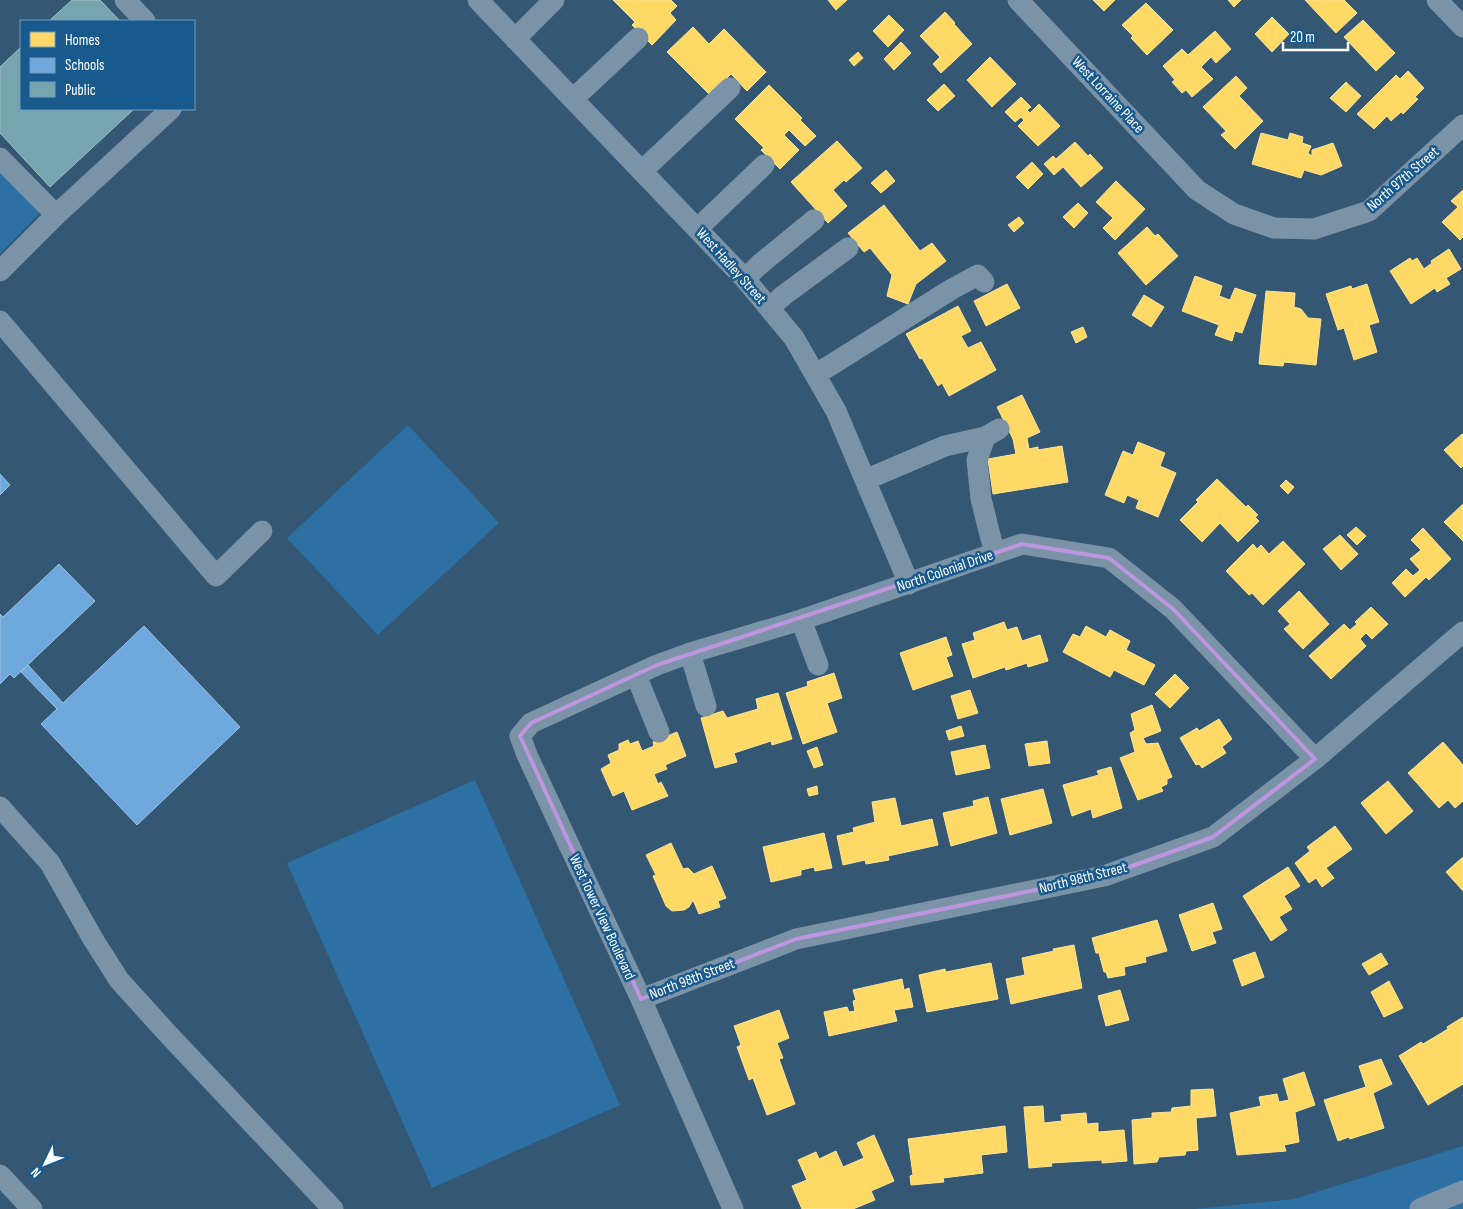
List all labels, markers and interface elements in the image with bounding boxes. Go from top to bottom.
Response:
legend [20,20,195,110]
scale bar [1283,20,1348,52]
text: 20 m [1290,28,1315,47]
text: Homes [65,31,100,50]
street label: West Lorraine Place [1068,53,1148,137]
text: Schools [65,56,104,75]
text: Public [65,81,96,100]
street label: North 97th Street [1363,142,1443,216]
street label: West Hadley Street [692,224,770,308]
street label: North Colonial Drive [894,546,996,596]
street label: West Tower View Boulevard [565,851,639,983]
street label: North 98th Street [1037,858,1129,898]
street label: North 98th Street [647,954,738,1004]
north arrow [20,1139,70,1189]
text: N [27,1164,45,1181]

